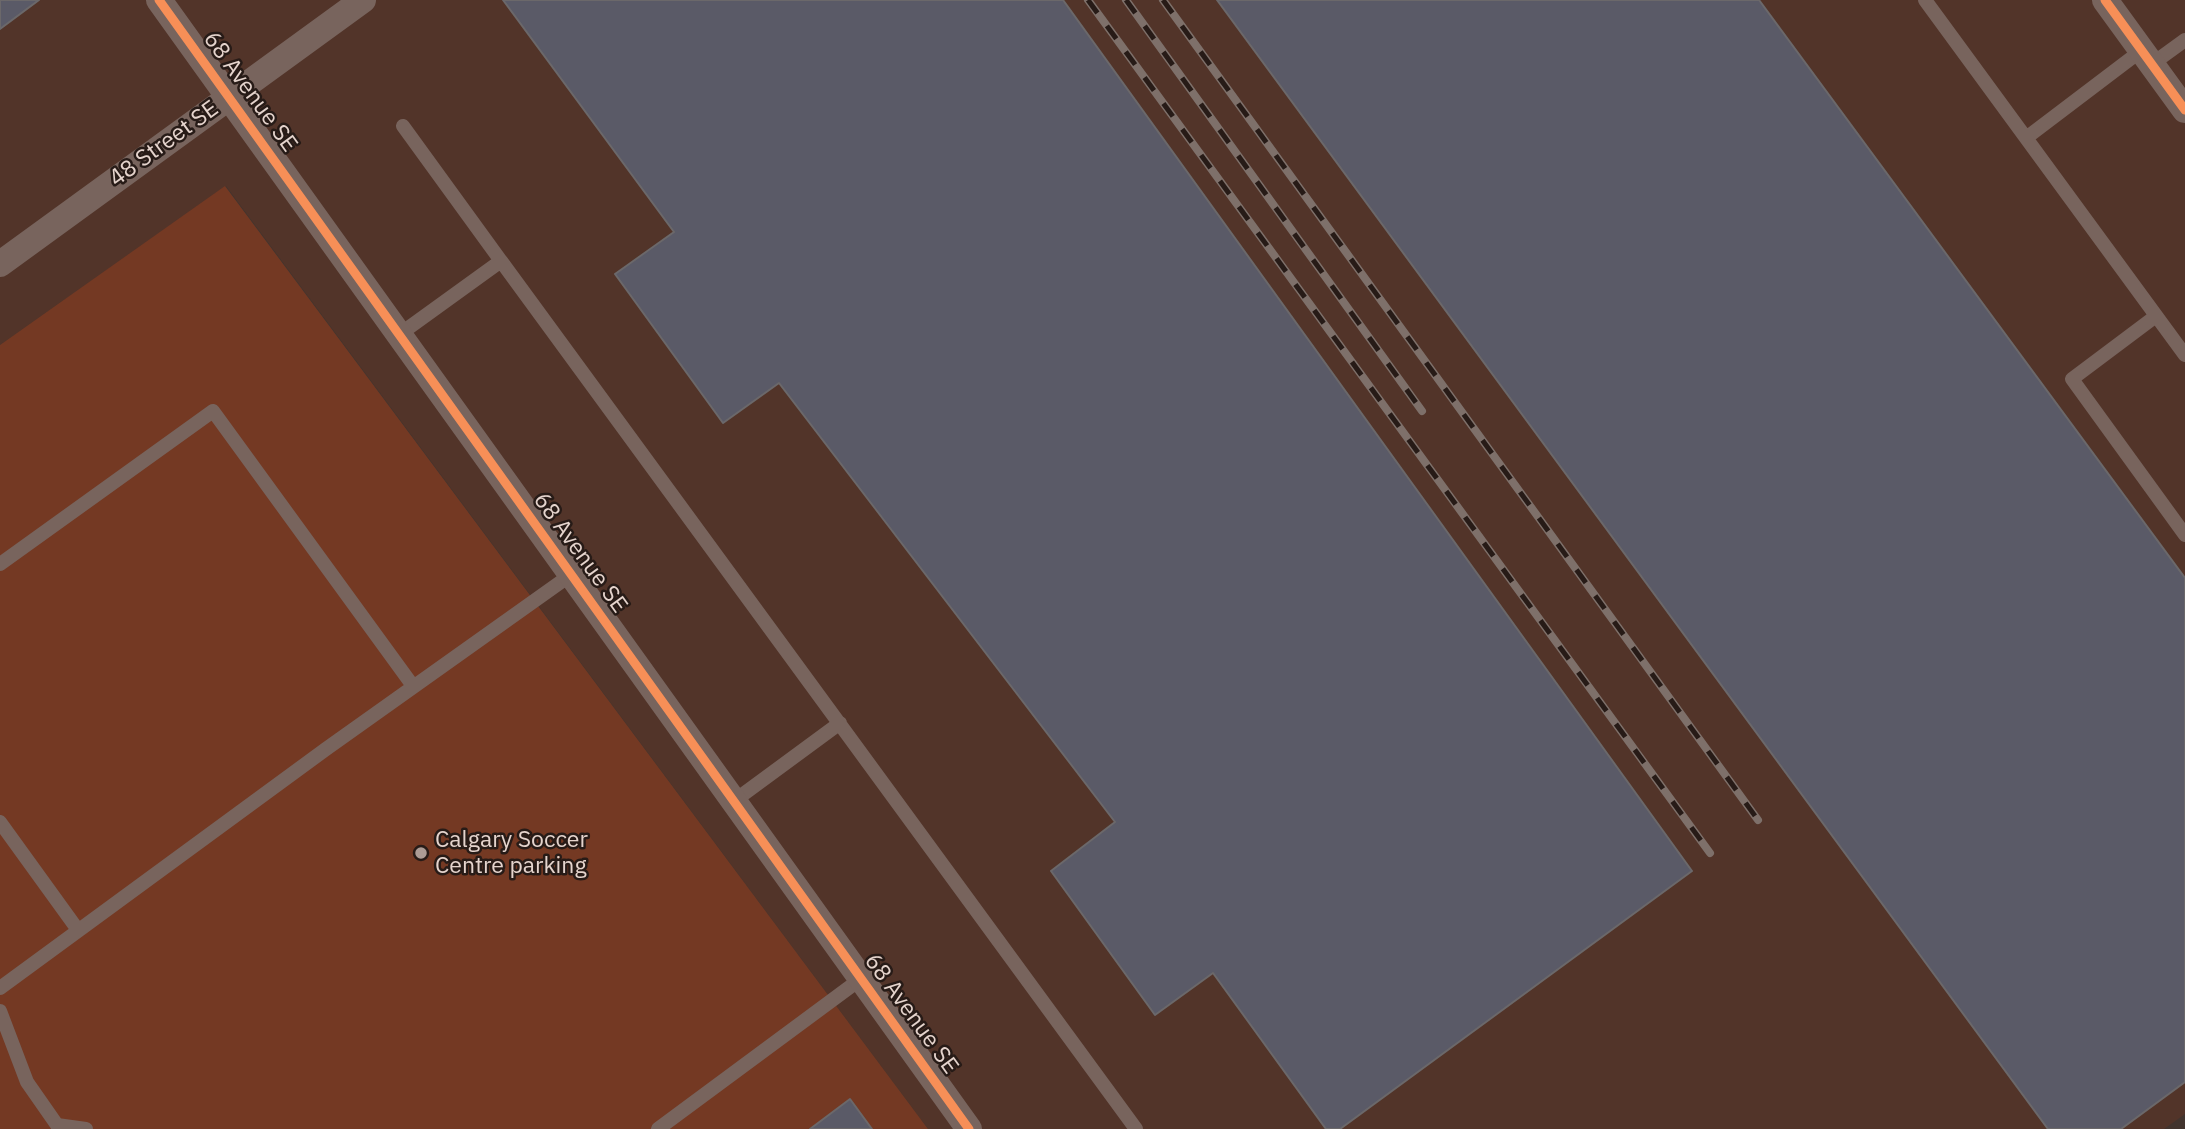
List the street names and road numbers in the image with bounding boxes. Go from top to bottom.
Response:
street label: 68 Avenue SE [197,26,303,158]
street label: 48 Street SE [104,95,224,193]
street label: 68 Avenue SE [527,487,633,619]
street label: 68 Avenue SE [858,948,964,1080]

